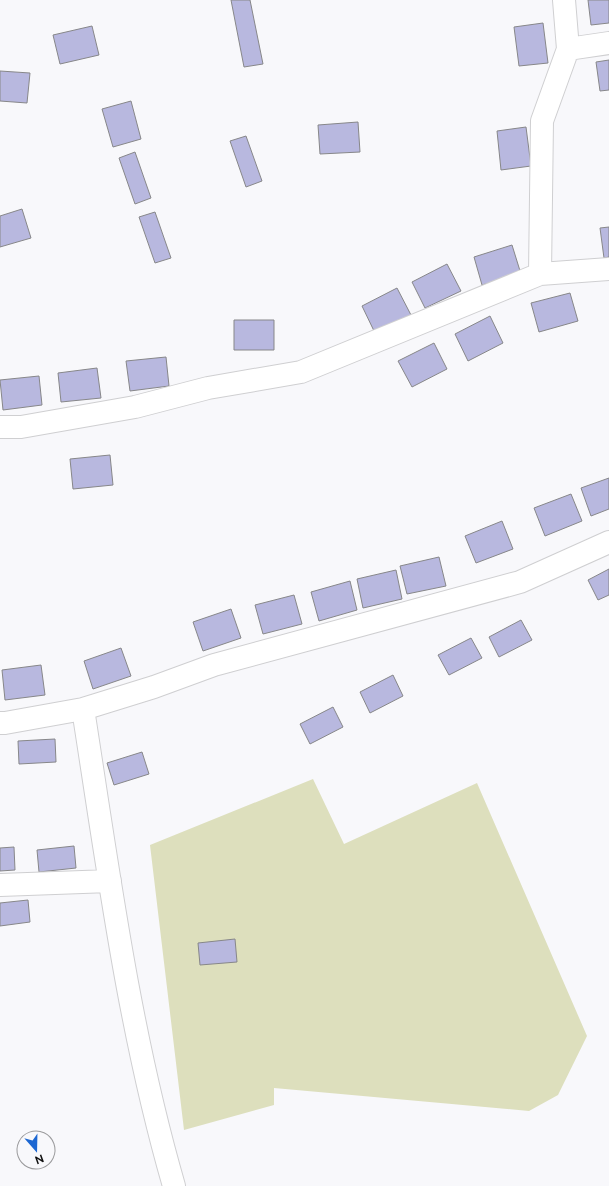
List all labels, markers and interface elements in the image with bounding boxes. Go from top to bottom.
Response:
north arrow [16,1130,56,1170]
text: N [33,1151,45,1166]

